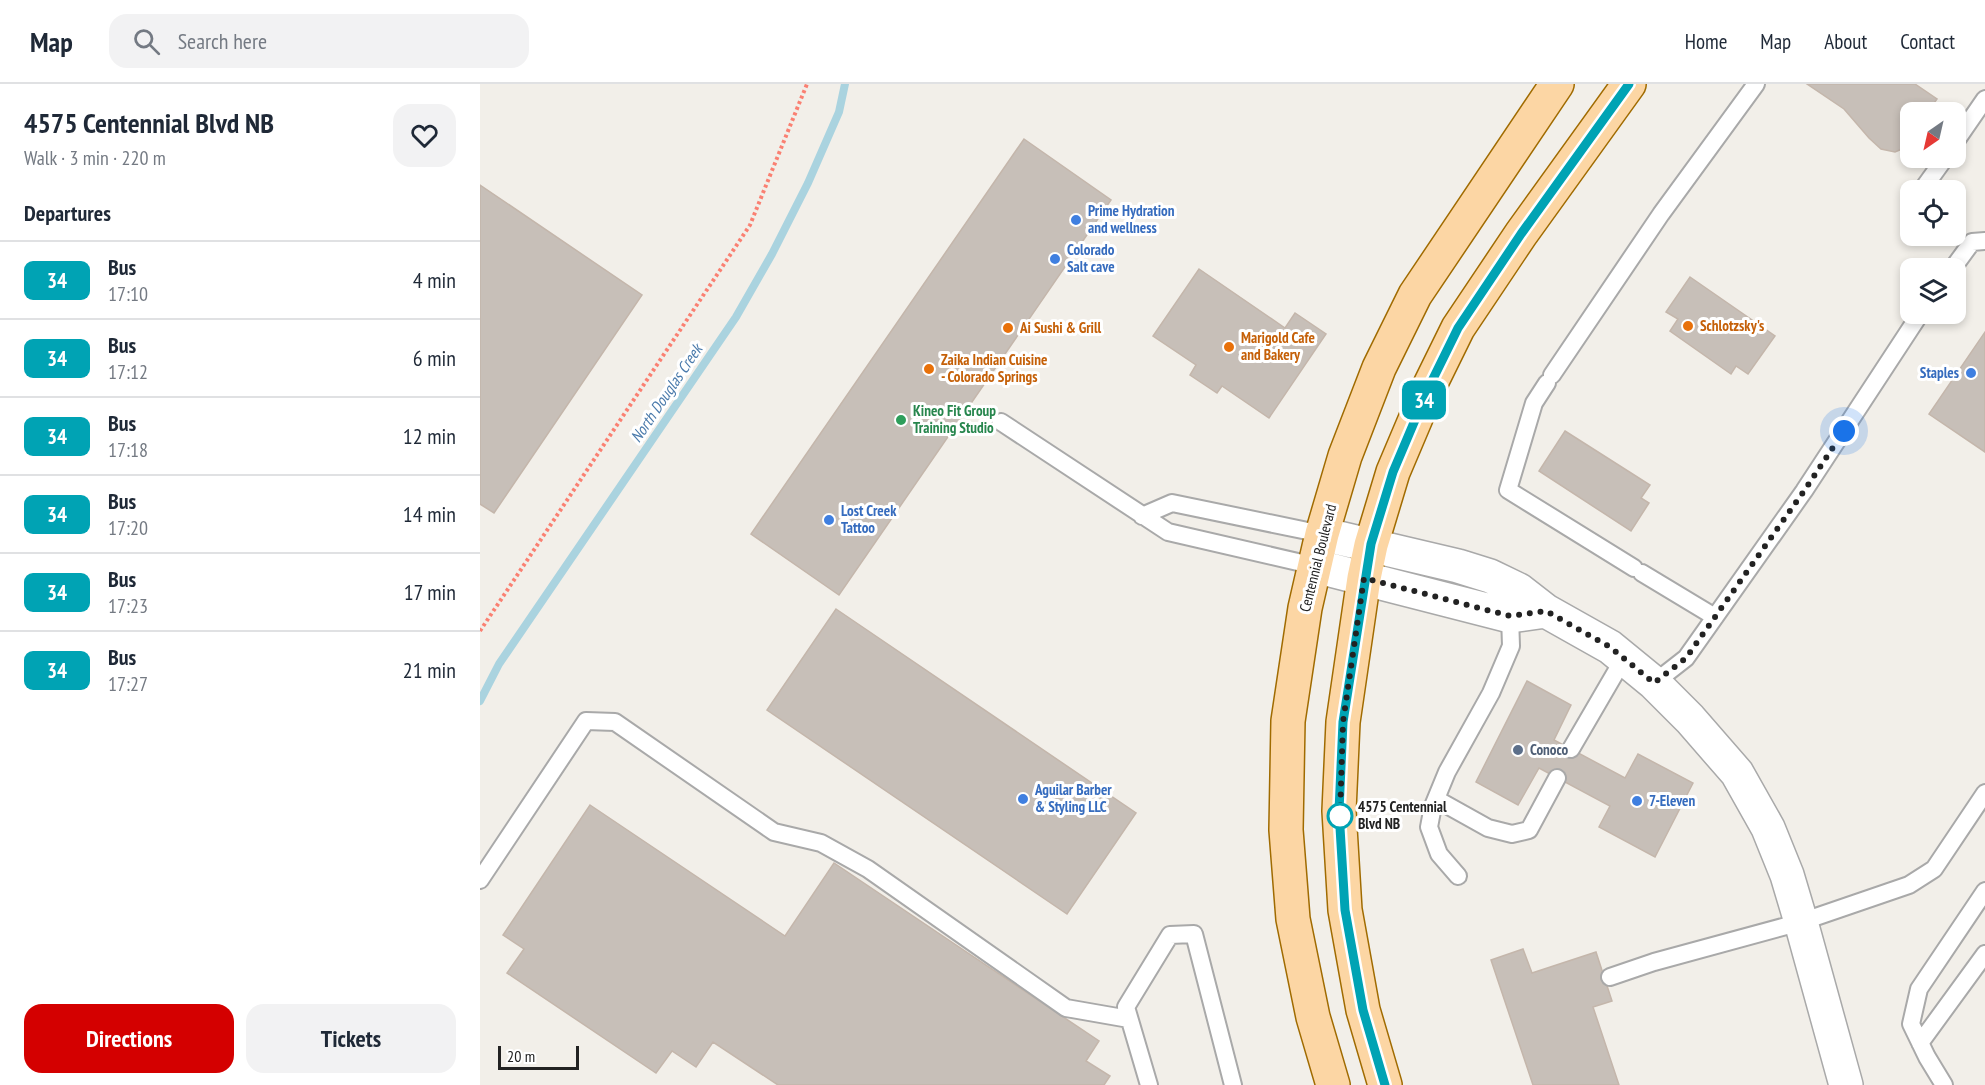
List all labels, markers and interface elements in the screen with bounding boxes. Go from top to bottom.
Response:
search box [109,14,529,68]
text: Map [30,23,73,60]
icon: search [130,25,163,58]
text: Search here [178,27,267,55]
text: Home [1685,28,1727,55]
text: Map [1760,28,1791,55]
text: About [1824,28,1867,55]
text: Contact [1900,28,1955,55]
north arrow [1900,102,1966,168]
map controls [1900,102,1966,324]
text: 4575 Centennial Blvd NB [24,104,274,141]
button: heart [393,104,456,167]
text: Walk · 3 min · 220 m [24,145,166,171]
button: locate [1900,180,1966,246]
text: Departures [24,199,111,227]
place label: Prime Hydration and wellness [1088,201,1175,237]
marker: Prime Hydration and wellness [1069,213,1083,227]
place label: Colorado Salt cave [1067,240,1115,276]
marker: Colorado Salt cave [1048,252,1062,266]
text: Bus [108,253,136,281]
button: layers [1900,258,1966,324]
text: 4 min [413,266,456,294]
text: 34 [47,267,67,294]
text: 17:10 [108,281,148,307]
place label: Schlotzsky's [1700,316,1764,335]
place label: Ai Sushi & Grill [1019,318,1102,337]
marker: Schlotzsky's [1681,319,1695,333]
marker: Ai Sushi & Grill [1001,321,1015,335]
place label: Marigold Cafe and Bakery [1241,328,1315,364]
text: Bus [108,331,136,359]
water label: North Douglas Creek [626,339,707,446]
marker: Marigold Cafe and Bakery [1222,340,1236,354]
text: 6 min [413,344,456,372]
text: 34 [47,345,67,372]
place label: Zaika Indian Cuisine - Colorado Springs [941,350,1047,386]
text: 17:12 [108,359,148,385]
marker: Zaika Indian Cuisine - Colorado Springs [922,362,936,376]
place label: Staples [1920,363,1959,382]
marker: Staples [1964,366,1978,380]
line badge: 34 [1397,380,1451,420]
text: 34 [1414,387,1434,414]
place label: Kineo Fit Group Training Studio [913,401,996,437]
text: Bus [108,409,136,437]
marker: Kineo Fit Group Training Studio [894,413,908,427]
your location [1829,416,1859,446]
text: 12 min [403,422,456,450]
text: 34 [47,423,67,450]
text: 17:18 [108,437,148,463]
text: Bus [108,487,136,515]
text: 14 min [403,500,456,528]
text: 34 [47,501,67,528]
place label: Lost Creek Tattoo [841,501,897,537]
street label: Centennial Boulevard [1295,502,1340,614]
marker: Lost Creek Tattoo [822,513,836,527]
text: 17:20 [108,515,148,541]
text: Bus [108,565,136,593]
text: 17 min [404,578,456,606]
text: 34 [47,579,67,606]
text: 17:23 [108,593,148,619]
text: Bus [108,643,136,671]
text: 21 min [403,656,456,684]
text: 34 [47,657,67,684]
text: 17:27 [108,671,148,697]
place label: Conoco [1530,740,1569,759]
marker: Conoco [1511,743,1525,757]
place label: Aguilar Barber & Styling LLC [1034,780,1112,816]
place label: 7-Eleven [1649,791,1696,810]
marker: Aguilar Barber & Styling LLC [1016,792,1030,806]
marker: 7-Eleven [1630,794,1644,808]
place label: 4575 Centennial Blvd NB [1358,797,1447,833]
marker: 4575 Centennial Blvd NB [1327,803,1353,829]
button: Directions [24,1004,234,1073]
button: Tickets [246,1004,456,1073]
scale bar [498,1043,579,1070]
text: 20 m [507,1046,535,1066]

